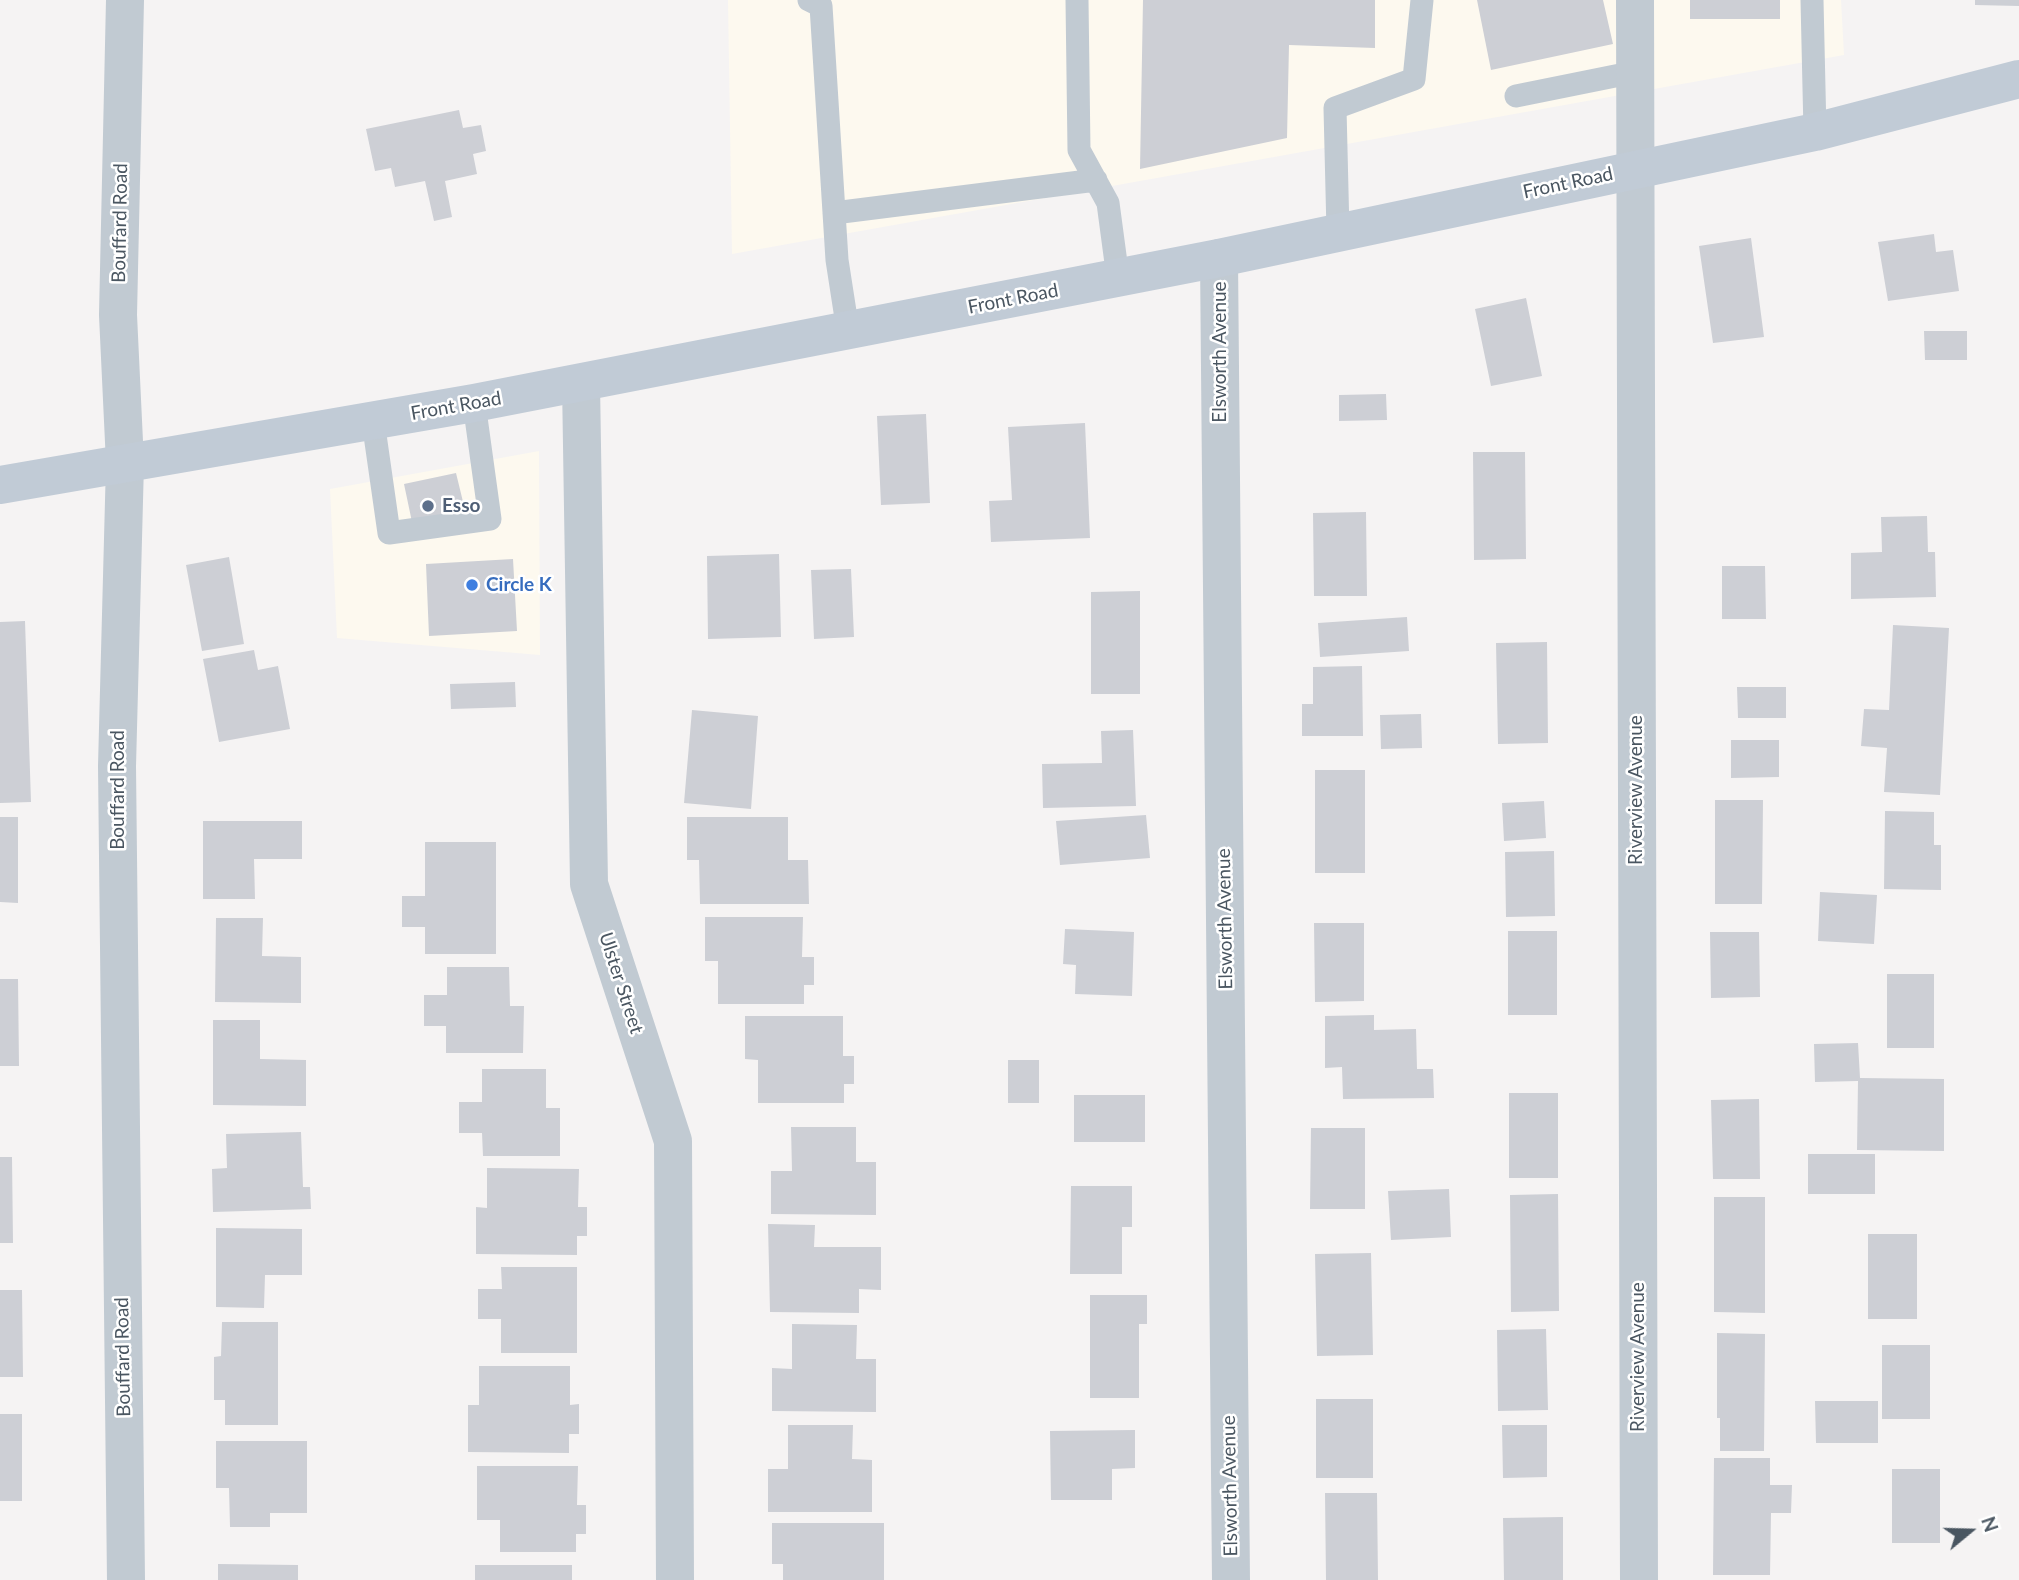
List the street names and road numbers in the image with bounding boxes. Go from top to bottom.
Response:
street label: Front Road [1521,162,1615,204]
street label: Bouffard Road [108,163,132,283]
street label: Front Road [966,279,1060,319]
street label: Elsworth Avenue [1209,281,1231,423]
street label: Front Road [409,387,503,425]
street label: Riverview Avenue [1625,715,1647,865]
street label: Bouffard Road [107,730,129,850]
street label: Elsworth Avenue [1212,848,1238,990]
street label: Ulster Street [594,929,648,1037]
street label: Riverview Avenue [1627,1282,1649,1432]
street label: Bouffard Road [111,1297,135,1417]
street label: Elsworth Avenue [1217,1415,1243,1557]

